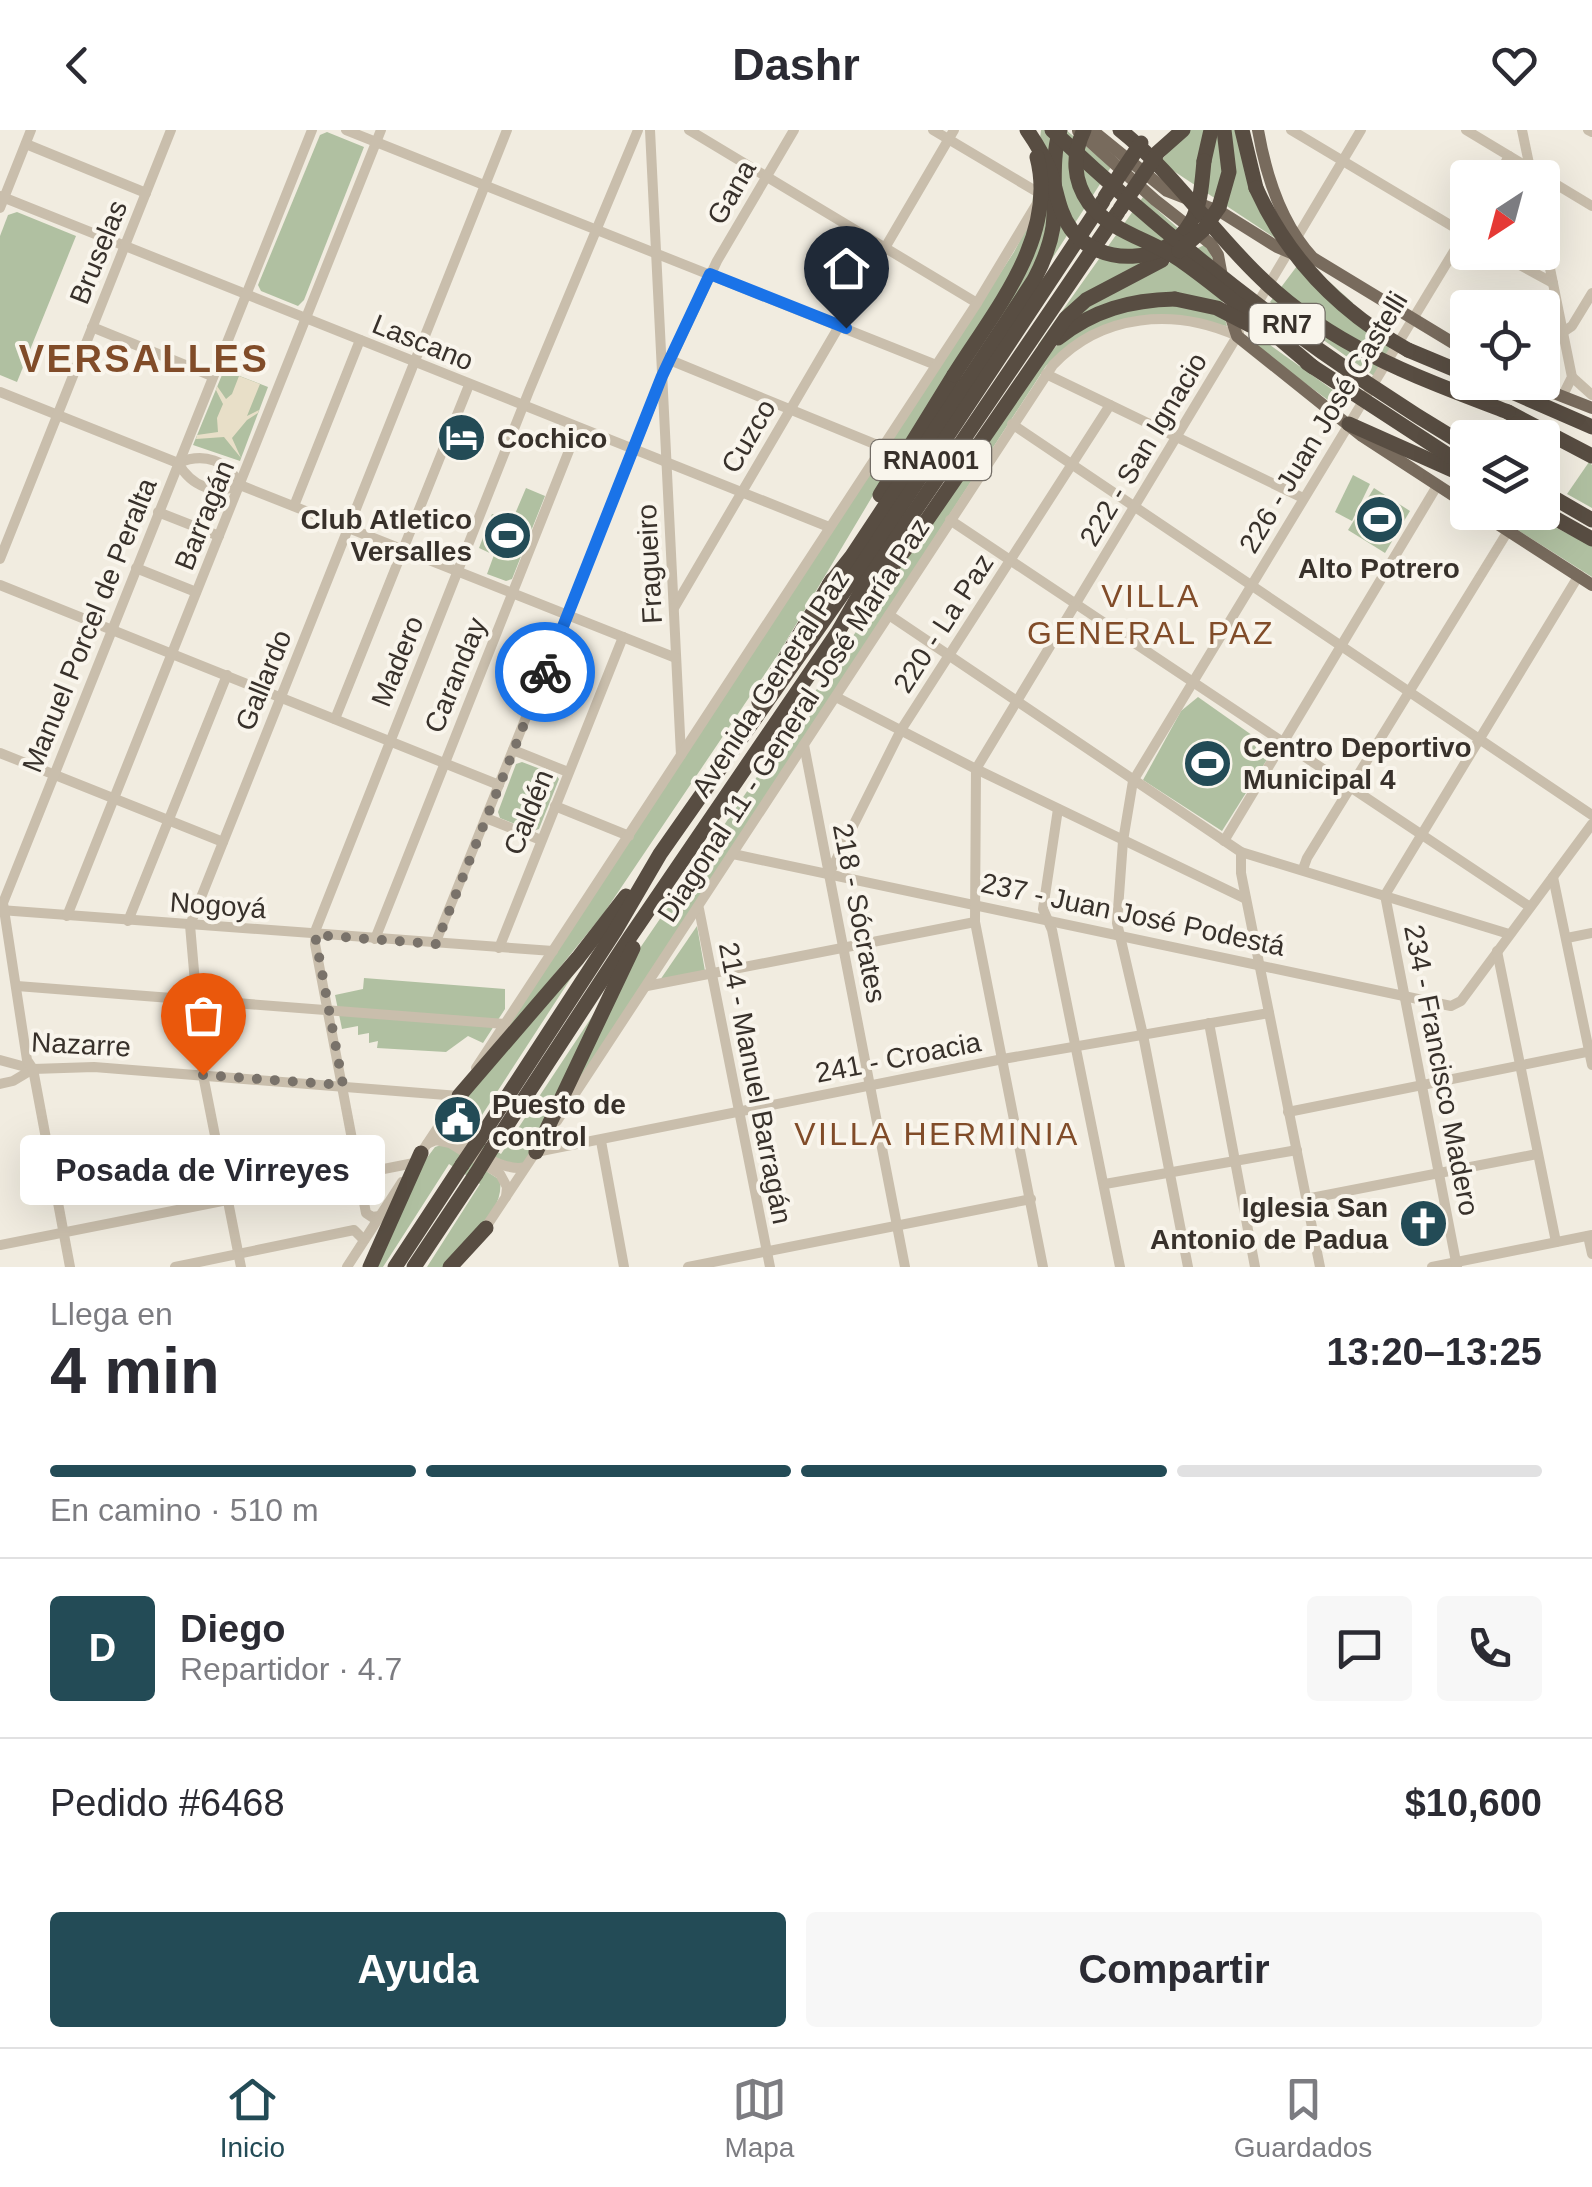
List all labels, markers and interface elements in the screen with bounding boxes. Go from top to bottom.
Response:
icon: back [50,38,105,93]
icon: heart [1487,38,1542,93]
text: Dashr [732,39,860,90]
street label: Gana [701,154,762,230]
north arrow [1450,160,1560,270]
map controls [1450,160,1560,530]
street label: Bruselas [64,196,133,308]
pin [804,226,889,329]
icon: home [819,241,874,296]
street label: 226 - Juan José Castelli [1233,286,1414,558]
button: locate [1450,290,1560,400]
road number: RN7 [1250,304,1324,344]
street label: Lascano [368,308,478,377]
district label: VERSALLES [19,338,269,380]
street label: 222 - San Ignacio [1074,347,1213,551]
street label: Cuzco [715,394,782,478]
hotel icon: Cochico [436,412,488,464]
button: layers [1450,420,1560,530]
place label: Cochico [497,423,607,454]
road number: RNA001 [871,440,991,480]
street label: Barragán [169,456,240,574]
street label: Manuel Porcel de Peralta [16,473,163,777]
sports icon: Alto Potrero [1353,494,1405,546]
street label: Fragueiro [631,503,668,625]
place label: Club Atletico Versalles [300,504,472,567]
sports icon: Club Atletico Versalles [481,509,533,561]
street label: Diagonal 11 - General José María Paz [651,513,936,928]
street label: 220 - La Paz [887,548,1000,698]
place label: Alto Potrero [1298,553,1460,584]
street label: Avenida General Paz [685,564,855,802]
district label: VILLA GENERAL PAZ [1027,578,1275,651]
street label: Madero [365,611,430,711]
street label: Caranday [418,613,493,737]
courier [495,622,595,722]
street label: Gallardo [229,625,298,735]
icon: bike [518,645,573,700]
place label: Centro Deportivo Municipal 4 [1243,732,1472,795]
sports icon: Centro Deportivo Municipal 4 [1182,737,1234,789]
street label: Caldén [497,765,559,859]
street label: 218 - Sócrates [827,821,892,1005]
street label: 237 - Juan José Podestá [978,867,1288,962]
street label: Nogoyá [169,887,268,924]
street label: 234 - Francisco Madero [1398,922,1485,1218]
street label: 214 - Manuel Barragán [713,940,798,1227]
pin [161,973,246,1076]
icon: bag [176,988,231,1043]
street label: Nazarre [30,1026,132,1063]
street label: 241 - Croacia [813,1026,984,1089]
place label: Puesto de control [492,1089,626,1152]
public building icon: Puesto de control [431,1094,483,1146]
district label: VILLA HERMINIA [794,1116,1080,1152]
callout: Posada de Virreyes [21,1135,386,1205]
text: Posada de Virreyes [55,1152,350,1188]
place label: Iglesia San Antonio de Padua [1150,1192,1388,1255]
church icon: Iglesia San Antonio de Padua [1397,1197,1449,1249]
text: Llega en [50,1296,173,1332]
text: 13:20–13:25 [1326,1331,1542,1373]
text: 4 min [50,1334,220,1407]
text: En camino · 510 m [50,1492,319,1528]
button: chat [1307,1596,1412,1701]
button: phone [1437,1596,1542,1701]
text: Diego [180,1608,286,1650]
text: D [89,1627,116,1669]
text: Repartidor · 4.7 [180,1651,402,1687]
text: Pedido #6468 [50,1782,285,1824]
text: $10,600 [1405,1782,1542,1824]
button: Ayuda [50,1912,786,2027]
button: Compartir [806,1912,1542,2027]
tab: Inicio [220,2072,285,2164]
tab: Mapa [724,2072,794,2164]
tab: Guardados [1234,2072,1372,2164]

